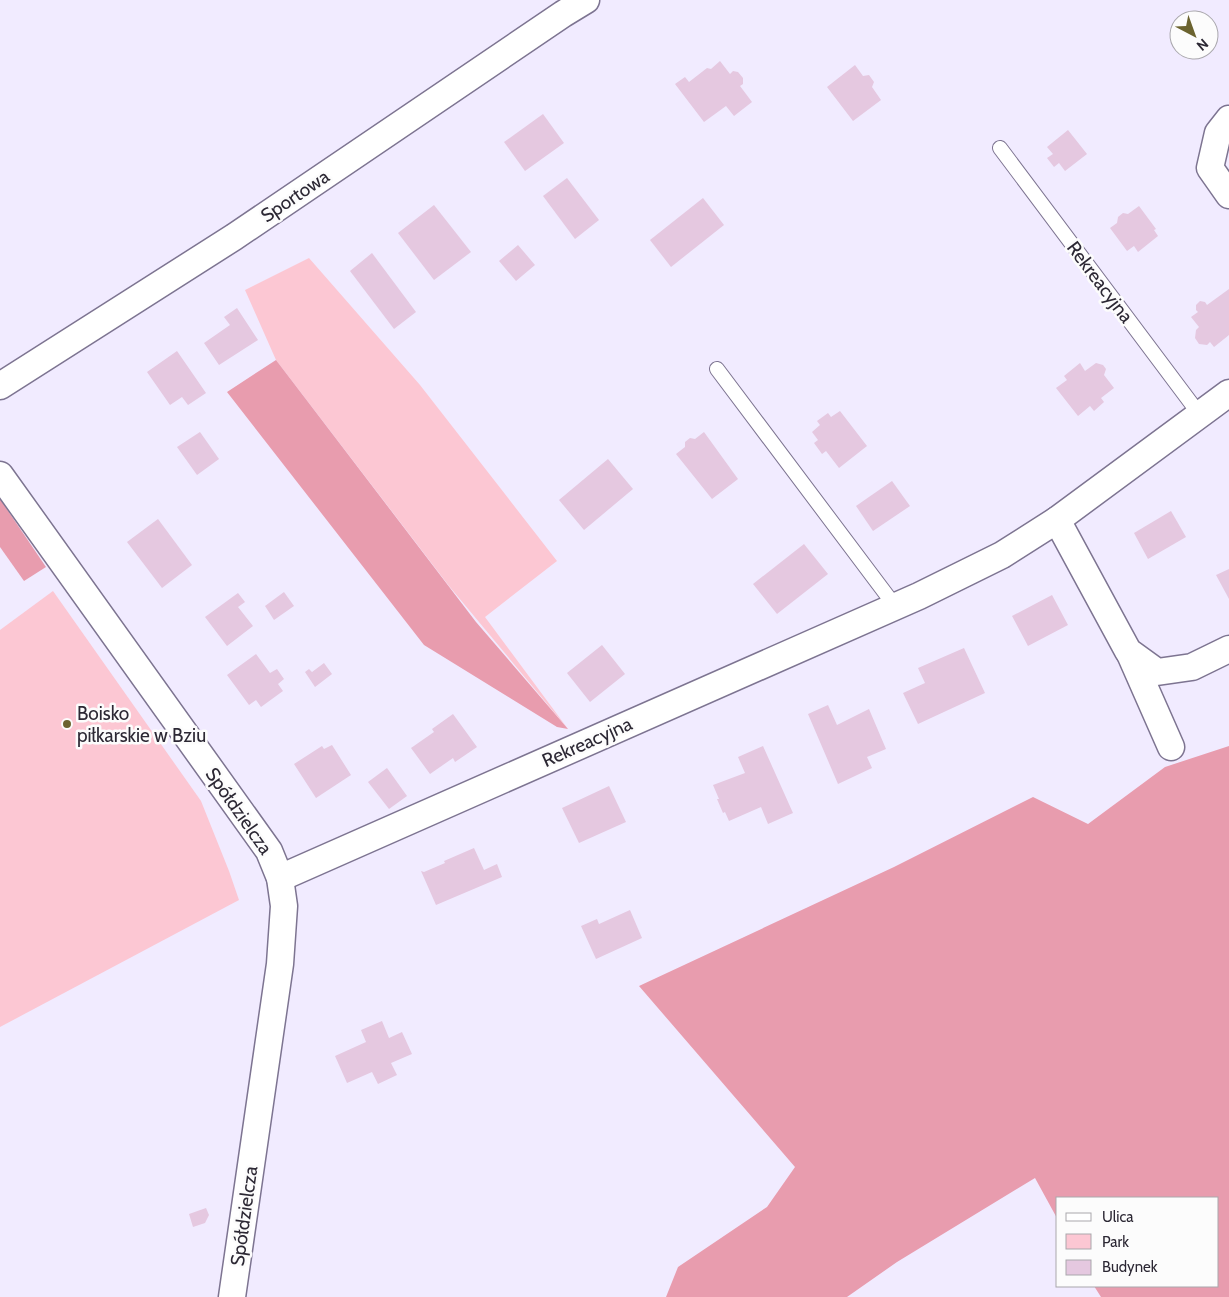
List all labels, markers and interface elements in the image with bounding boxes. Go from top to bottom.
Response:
north arrow [1169,10,1219,60]
text: N [1193,35,1212,55]
street label: Sportowa [256,165,334,227]
street label: Rekreacyjna [1062,237,1138,327]
place label: Boisko piłkarskie w Bziu [77,702,206,747]
street label: Rekreacyjna [539,712,635,772]
marker: Boisko piłkarskie w Bziu [61,718,73,730]
street label: Spółdzielcza [201,763,277,859]
street label: Spółdzielcza [226,1164,262,1268]
legend [1056,1197,1219,1287]
text: Ulica [1102,1208,1134,1226]
text: Park [1102,1233,1129,1251]
text: Budynek [1102,1258,1158,1276]

